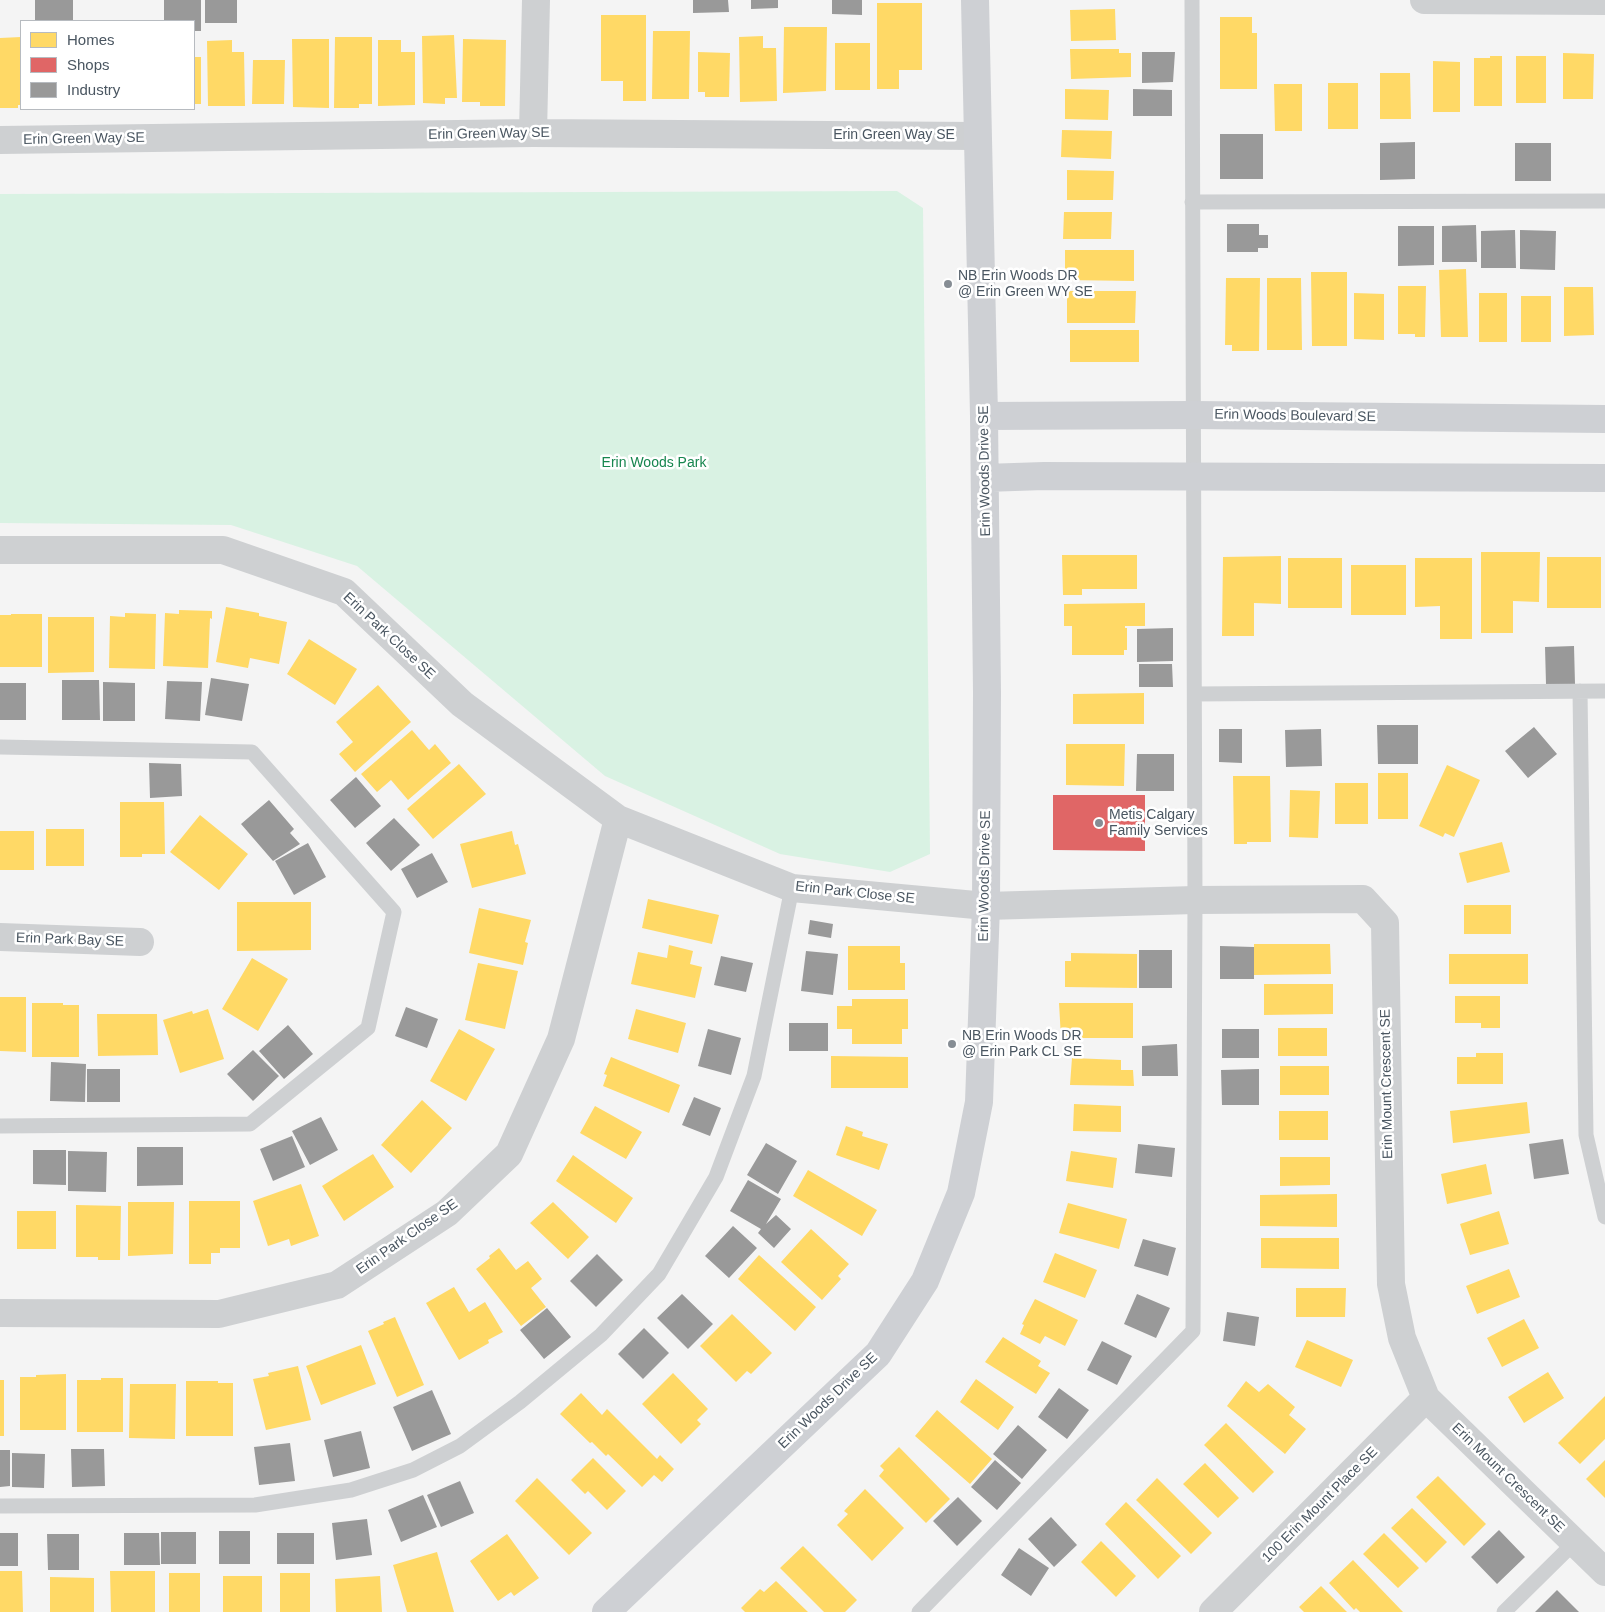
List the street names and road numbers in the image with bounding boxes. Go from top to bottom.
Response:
street label: Erin Green Way SE [428,125,550,143]
street label: Erin Green Way SE [833,127,955,143]
street label: Erin Green Way SE [23,130,145,148]
street label: Erin Woods Drive SE [975,405,995,537]
street label: Erin Woods Boulevard SE [1214,406,1376,426]
street label: Erin Park Close SE [339,589,439,683]
street label: Erin Woods Drive SE [975,810,995,942]
street label: Erin Park Close SE [795,878,915,908]
street label: Erin Park Bay SE [16,930,124,950]
street label: Erin Mount Crescent SE [1377,1009,1397,1159]
street label: Erin Park Close SE [353,1196,461,1278]
street label: Erin Woods Drive SE [775,1349,881,1453]
street label: Erin Mount Crescent SE [1448,1420,1568,1536]
street label: 100 Erin Mount Place SE [1259,1444,1381,1566]

